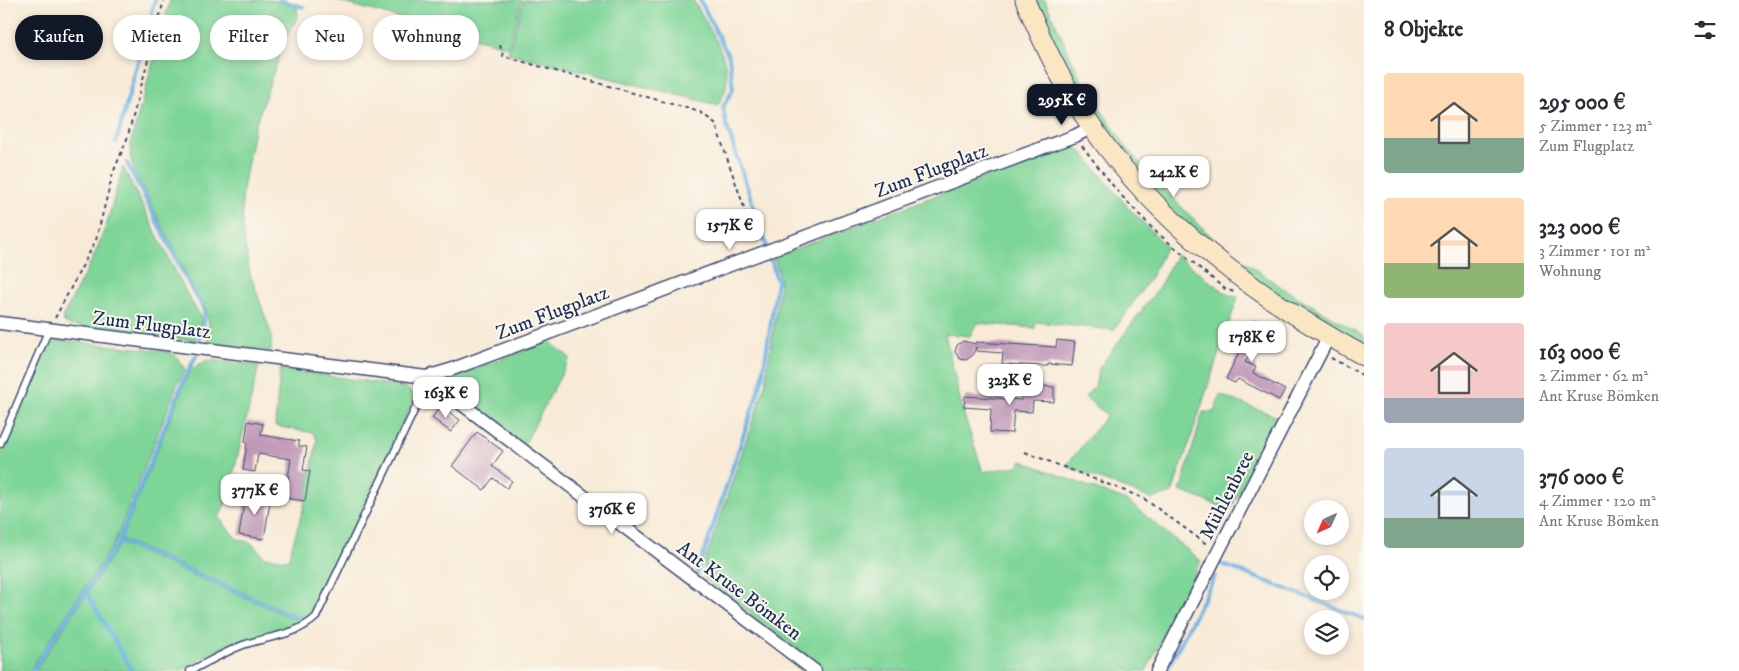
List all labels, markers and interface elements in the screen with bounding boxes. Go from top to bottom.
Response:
chip: Kaufen [15,15,103,60]
chip: Mieten [113,15,200,60]
chip: Filter [210,15,287,60]
chip: Neu [297,15,363,60]
chip: Wohnung [373,15,479,60]
icon: filters [1691,16,1719,44]
text: 8 Objekte [1384,17,1463,43]
pin: 295K € [1021,84,1103,126]
text: 295K € [1038,90,1086,110]
text: 295 000 € [1539,90,1625,116]
icon: home [1424,93,1484,153]
text: 5 Zimmer · 123 m² [1539,116,1652,136]
text: Zum Flugplatz [1539,136,1634,156]
street label: Zum Flugplatz [872,138,992,204]
pin: 242K € [1133,156,1215,198]
text: 242K € [1150,162,1198,182]
pin: 157K € [689,208,771,251]
text: 157K € [707,215,753,235]
text: 323 000 € [1539,215,1620,241]
icon: home [1424,218,1484,278]
text: 3 Zimmer · 101 m² [1539,241,1650,261]
text: Wohnung [1539,261,1601,281]
street label: Zum Flugplatz [493,280,613,346]
street label: Zum Flugplatz [91,306,213,345]
pin: 178K € [1211,320,1293,363]
text: 178K € [1229,327,1275,347]
text: 163 000 € [1539,340,1621,366]
icon: home [1424,343,1484,403]
pin: 323K € [969,364,1051,406]
text: 2 Zimmer · 62 m² [1539,366,1648,386]
text: 323K € [988,370,1032,390]
pin: 163K € [405,376,487,419]
text: 163K € [424,383,468,403]
text: Ant Kruse Bömken [1539,386,1659,406]
street label: Mühlenbree [1194,447,1260,544]
text: 376 000 € [1539,465,1624,491]
icon: home [1424,468,1484,528]
pin: 377K € [214,474,296,516]
text: 377K € [232,480,278,500]
text: 4 Zimmer · 120 m² [1539,491,1656,511]
pin: 376K € [571,492,653,535]
text: 376K € [589,499,635,519]
north arrow [1304,500,1349,545]
map controls [1304,500,1349,655]
text: Ant Kruse Bömken [1539,511,1659,531]
street label: Ant Kruse Bömken [672,536,807,647]
button: locate [1304,555,1349,600]
button: layers [1304,610,1349,655]

